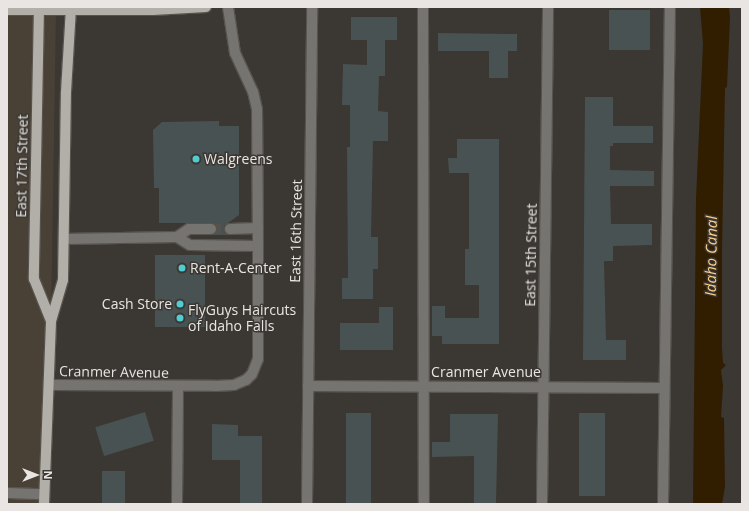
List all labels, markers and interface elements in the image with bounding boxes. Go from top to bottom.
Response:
street label: East 17th Street [13,114,31,218]
place label: Walgreens [204,151,273,167]
marker: Walgreens [191,154,201,164]
street label: East 16th Street [287,179,305,283]
street label: East 15th Street [522,203,540,307]
water label: Idaho Canal [701,216,721,296]
place label: Rent-A-Center [190,260,282,276]
marker: Rent-A-Center [177,263,187,273]
place label: Cash Store [102,296,172,312]
marker: Cash Store [175,299,185,309]
place label: FlyGuys Haircuts of Idaho Falls [188,302,296,334]
marker: FlyGuys Haircuts of Idaho Falls [175,313,185,323]
street label: Cranmer Avenue [59,363,169,381]
street label: Cranmer Avenue [431,364,541,380]
north arrow [16,455,56,495]
text: N [41,471,56,479]

